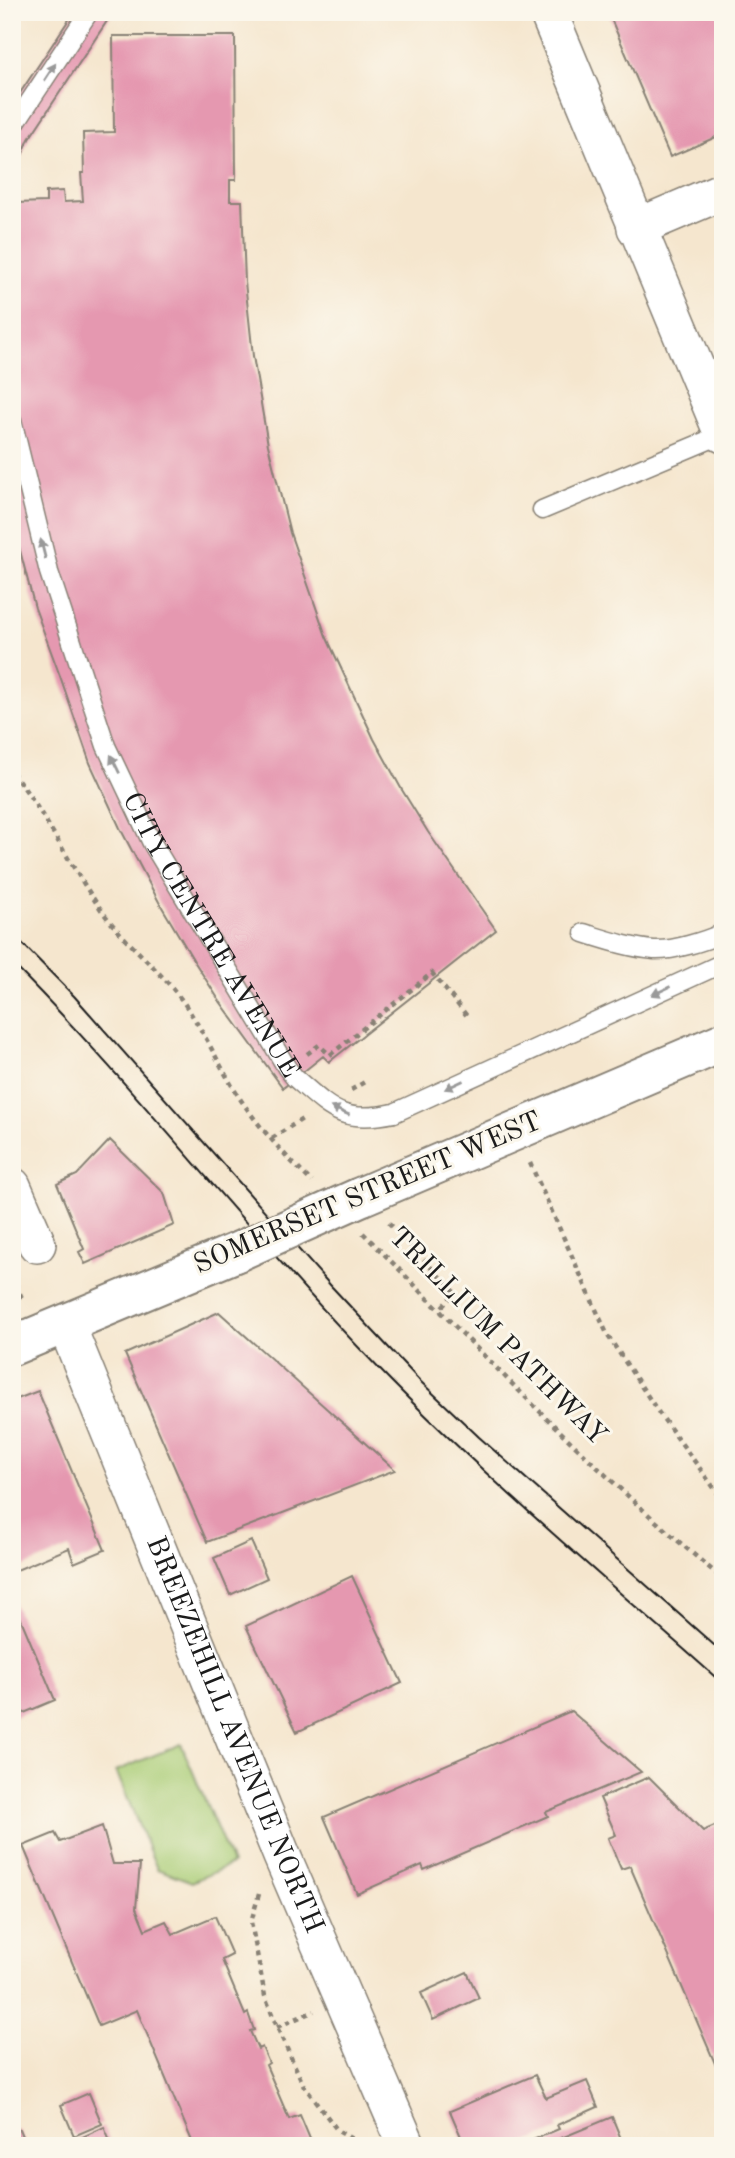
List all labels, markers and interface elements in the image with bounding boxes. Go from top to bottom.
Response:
one-way arrow [43,62,56,81]
one-way arrow [38,537,49,559]
one-way arrow [109,754,120,774]
street label: CITY CENTRE AVENUE [116,789,304,1083]
one-way arrow [651,985,671,997]
one-way arrow [444,1079,464,1091]
one-way arrow [329,1105,350,1116]
street label: SOMERSET STREET WEST [190,1108,546,1280]
street label: TRILLIUM PATHWAY [383,1223,611,1451]
street label: BREEZEHILL AVENUE NORTH [140,1533,328,1938]

